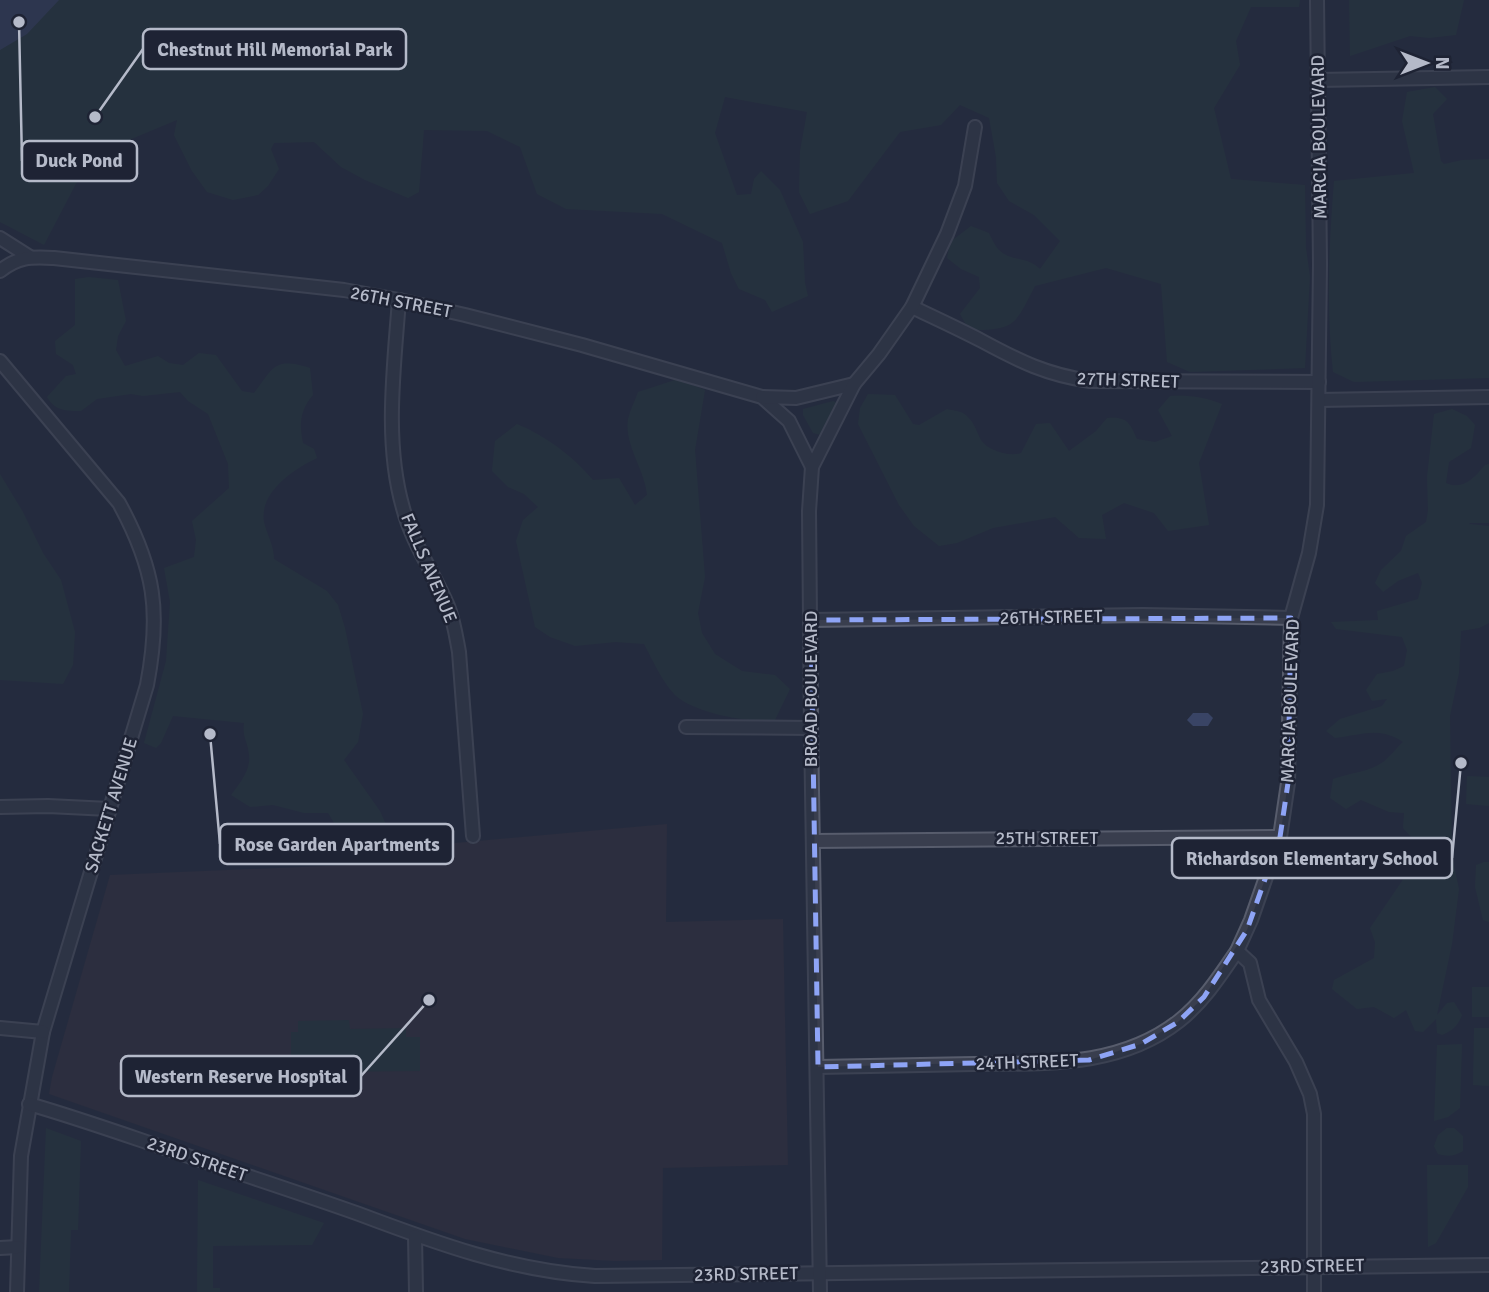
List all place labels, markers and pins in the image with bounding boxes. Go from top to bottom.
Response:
callout: Chestnut Hill Memorial Park [143,29,406,69]
callout: Duck Pond [22,141,137,181]
callout: Rose Garden Apartments [220,824,453,864]
callout: Richardson Elementary School [1172,838,1452,878]
callout: Western Reserve Hospital [121,1056,361,1096]

